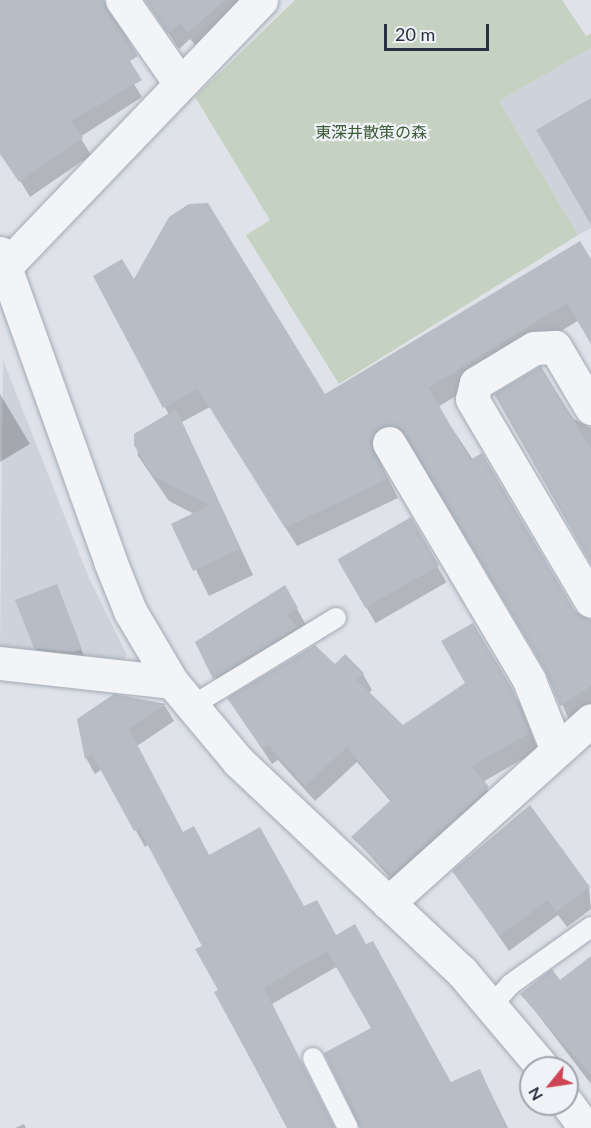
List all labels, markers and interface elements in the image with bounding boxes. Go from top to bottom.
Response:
scale bar [387,12,492,50]
text: 20 m [395,23,435,45]
park label: 東深井散策の森 [315,122,427,142]
north arrow [519,1056,579,1116]
text: N [523,1084,546,1104]

